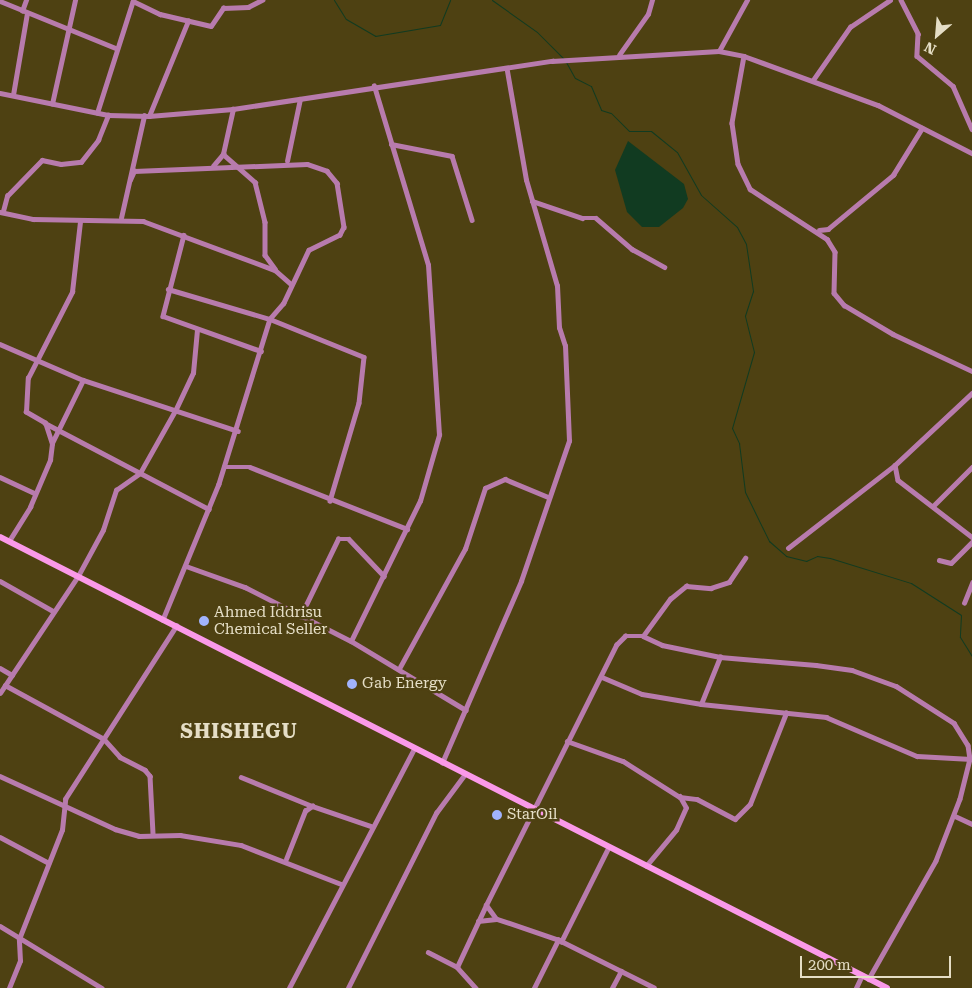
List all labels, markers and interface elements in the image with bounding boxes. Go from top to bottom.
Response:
north arrow [912,10,962,60]
text: N [922,39,939,58]
place label: Ahmed Iddrisu Chemical Seller [214,603,327,638]
marker: Ahmed Iddrisu Chemical Seller [198,615,210,627]
place label: Gab Energy [362,675,446,693]
marker: Gab Energy [346,678,358,690]
district label: SHISHEGU [179,719,299,743]
place label: StarOil [507,806,557,824]
marker: StarOil [491,809,503,821]
scale bar [802,946,953,978]
text: 200 m [808,956,851,974]

